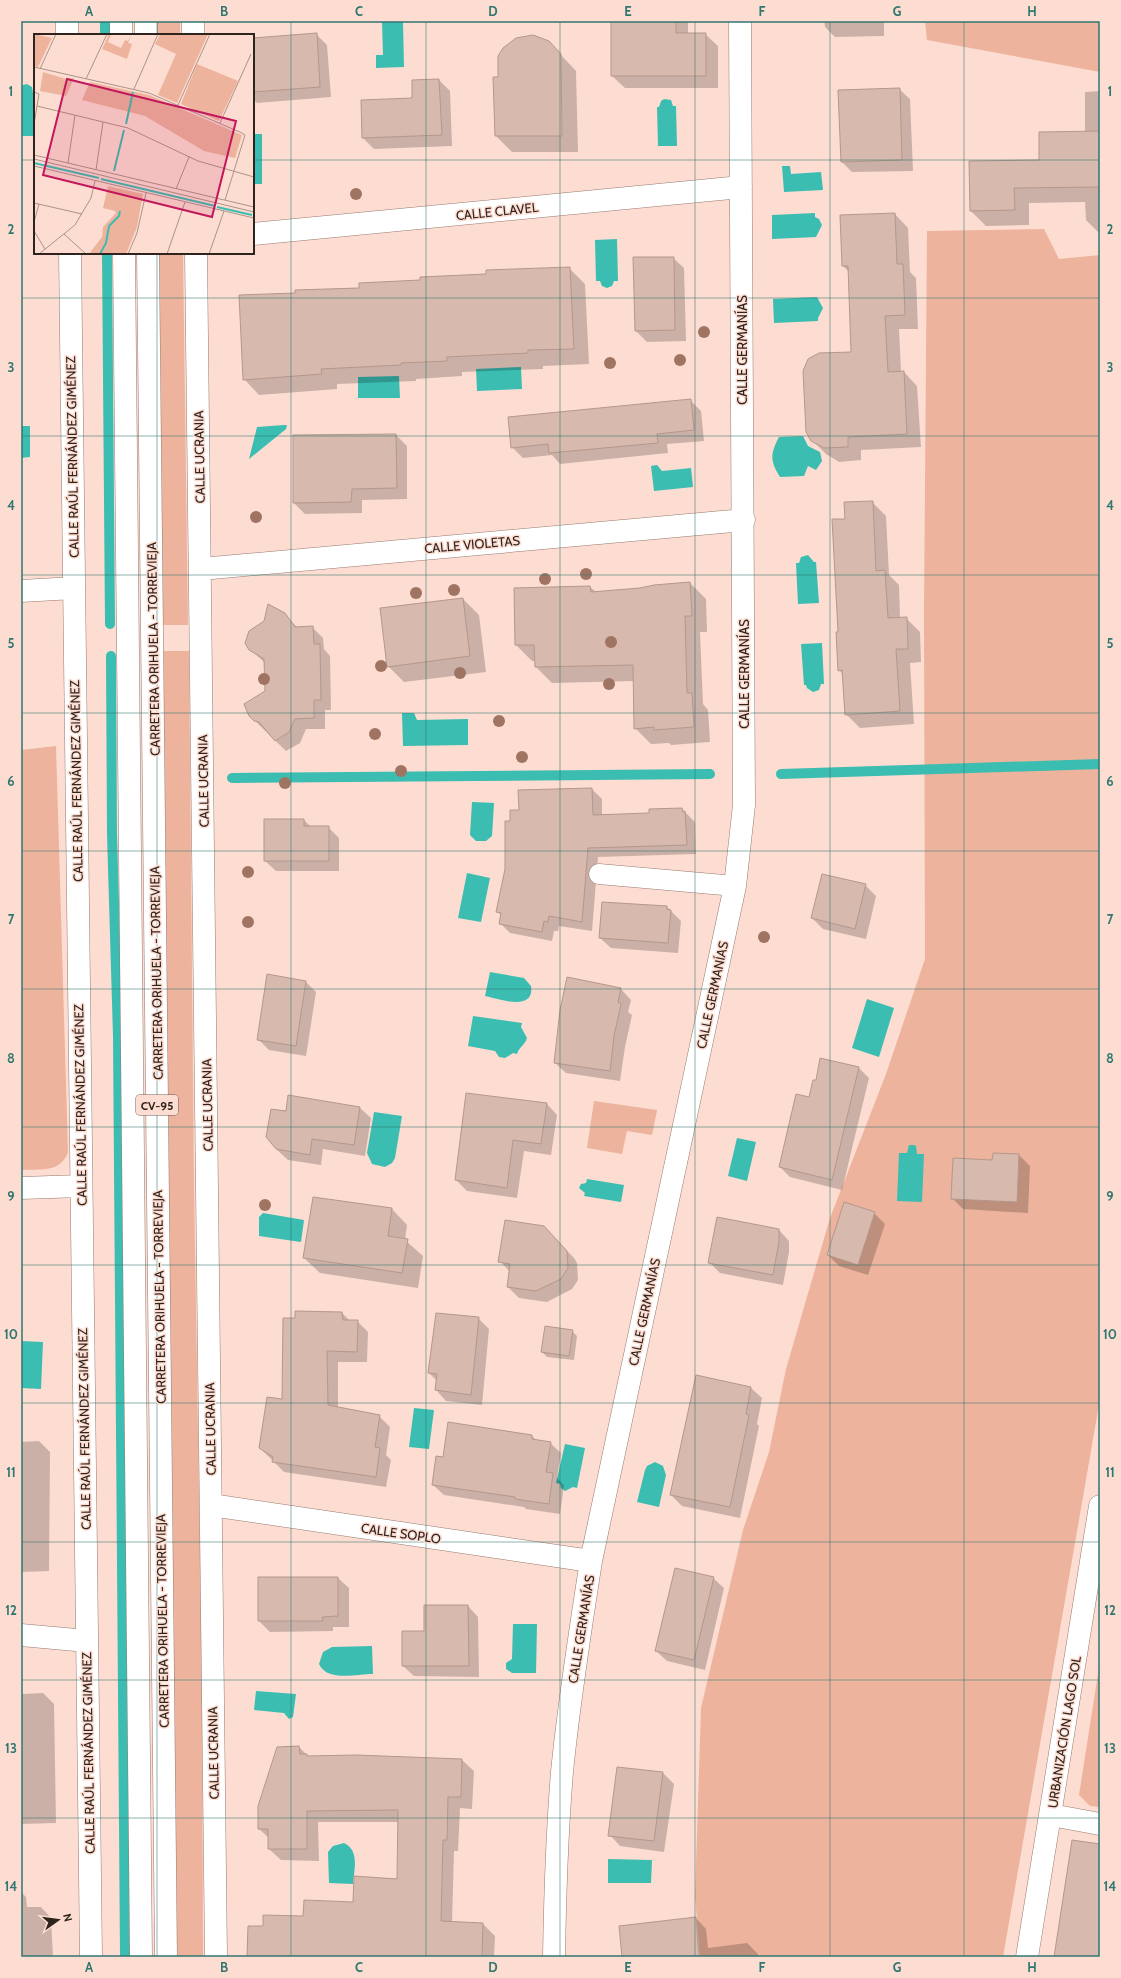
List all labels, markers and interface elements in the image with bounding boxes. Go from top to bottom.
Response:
text: A [85,3,94,19]
text: B [220,3,228,19]
text: C [355,3,363,19]
text: D [488,3,498,19]
text: E [624,3,632,19]
text: F [759,3,766,19]
text: G [893,3,902,19]
text: H [1027,3,1037,19]
inset map [34,34,254,254]
text: 1 [9,83,13,99]
text: 1 [1108,83,1112,99]
street label: CALLE CLAVEL [455,199,539,223]
text: 2 [8,221,15,237]
text: 2 [1107,221,1114,237]
street label: CALLE GERMANÍAS [733,295,750,405]
street label: CALLE RAÚL FERNÁNDEZ GIMÉNEZ [61,355,82,558]
text: 3 [7,359,15,375]
text: 3 [1106,359,1114,375]
street label: CALLE UCRANIA [190,410,208,504]
text: 4 [7,497,15,513]
text: 4 [1106,497,1114,513]
street label: CALLE VIOLETAS [424,532,521,556]
street label: CARRETERA ORIHUELA - TORREVIEJA [143,542,163,756]
street label: CALLE GERMANÍAS [735,619,752,729]
text: 5 [8,635,15,651]
text: 5 [1107,635,1114,651]
street label: CALLE RAÚL FERNÁNDEZ GIMÉNEZ [65,679,86,882]
street label: CALLE UCRANIA [194,734,212,828]
text: 6 [7,773,15,789]
text: 6 [1106,773,1114,789]
street label: CARRETERA ORIHUELA - TORREVIEJA [146,866,166,1080]
text: 7 [8,911,15,927]
text: 7 [1107,911,1114,927]
street label: CALLE GERMANÍAS [692,939,731,1050]
street label: CALLE RAÚL FERNÁNDEZ GIMÉNEZ [69,1003,90,1206]
text: 8 [7,1050,15,1066]
text: 8 [1106,1050,1114,1066]
street label: CALLE UCRANIA [198,1058,216,1152]
road number: CV-95 [136,1095,178,1115]
text: 9 [7,1188,15,1204]
text: 9 [1106,1188,1114,1204]
street label: CARRETERA ORIHUELA - TORREVIEJA [149,1190,169,1404]
street label: CALLE GERMANÍAS [624,1256,663,1367]
text: 10 [4,1326,18,1342]
text: 10 [1103,1326,1117,1342]
street label: CALLE RAÚL FERNÁNDEZ GIMÉNEZ [73,1327,94,1530]
street label: CALLE UCRANIA [201,1382,219,1476]
text: 11 [6,1464,16,1480]
text: 11 [1105,1464,1115,1480]
street label: CARRETERA ORIHUELA - TORREVIEJA [152,1514,172,1728]
street label: CALLE SOPLO [360,1519,442,1547]
street label: CALLE GERMANÍAS [564,1573,598,1684]
text: 12 [5,1602,17,1618]
text: 12 [1104,1602,1116,1618]
street label: CALLE RAÚL FERNÁNDEZ GIMÉNEZ [77,1651,98,1854]
street label: URBANIZACIÓN LAGO SOL [1044,1654,1084,1809]
street label: CALLE UCRANIA [204,1706,222,1800]
text: 13 [5,1740,17,1756]
text: 13 [1104,1740,1116,1756]
text: 14 [5,1878,17,1894]
text: 14 [1104,1878,1116,1894]
north arrow [38,1900,78,1940]
text: N [60,1912,75,1923]
text: A [85,1959,94,1975]
text: B [220,1959,228,1975]
text: C [355,1959,363,1975]
text: D [488,1959,498,1975]
text: E [624,1959,632,1975]
text: F [759,1959,766,1975]
text: G [893,1959,902,1975]
text: H [1027,1959,1037,1975]

